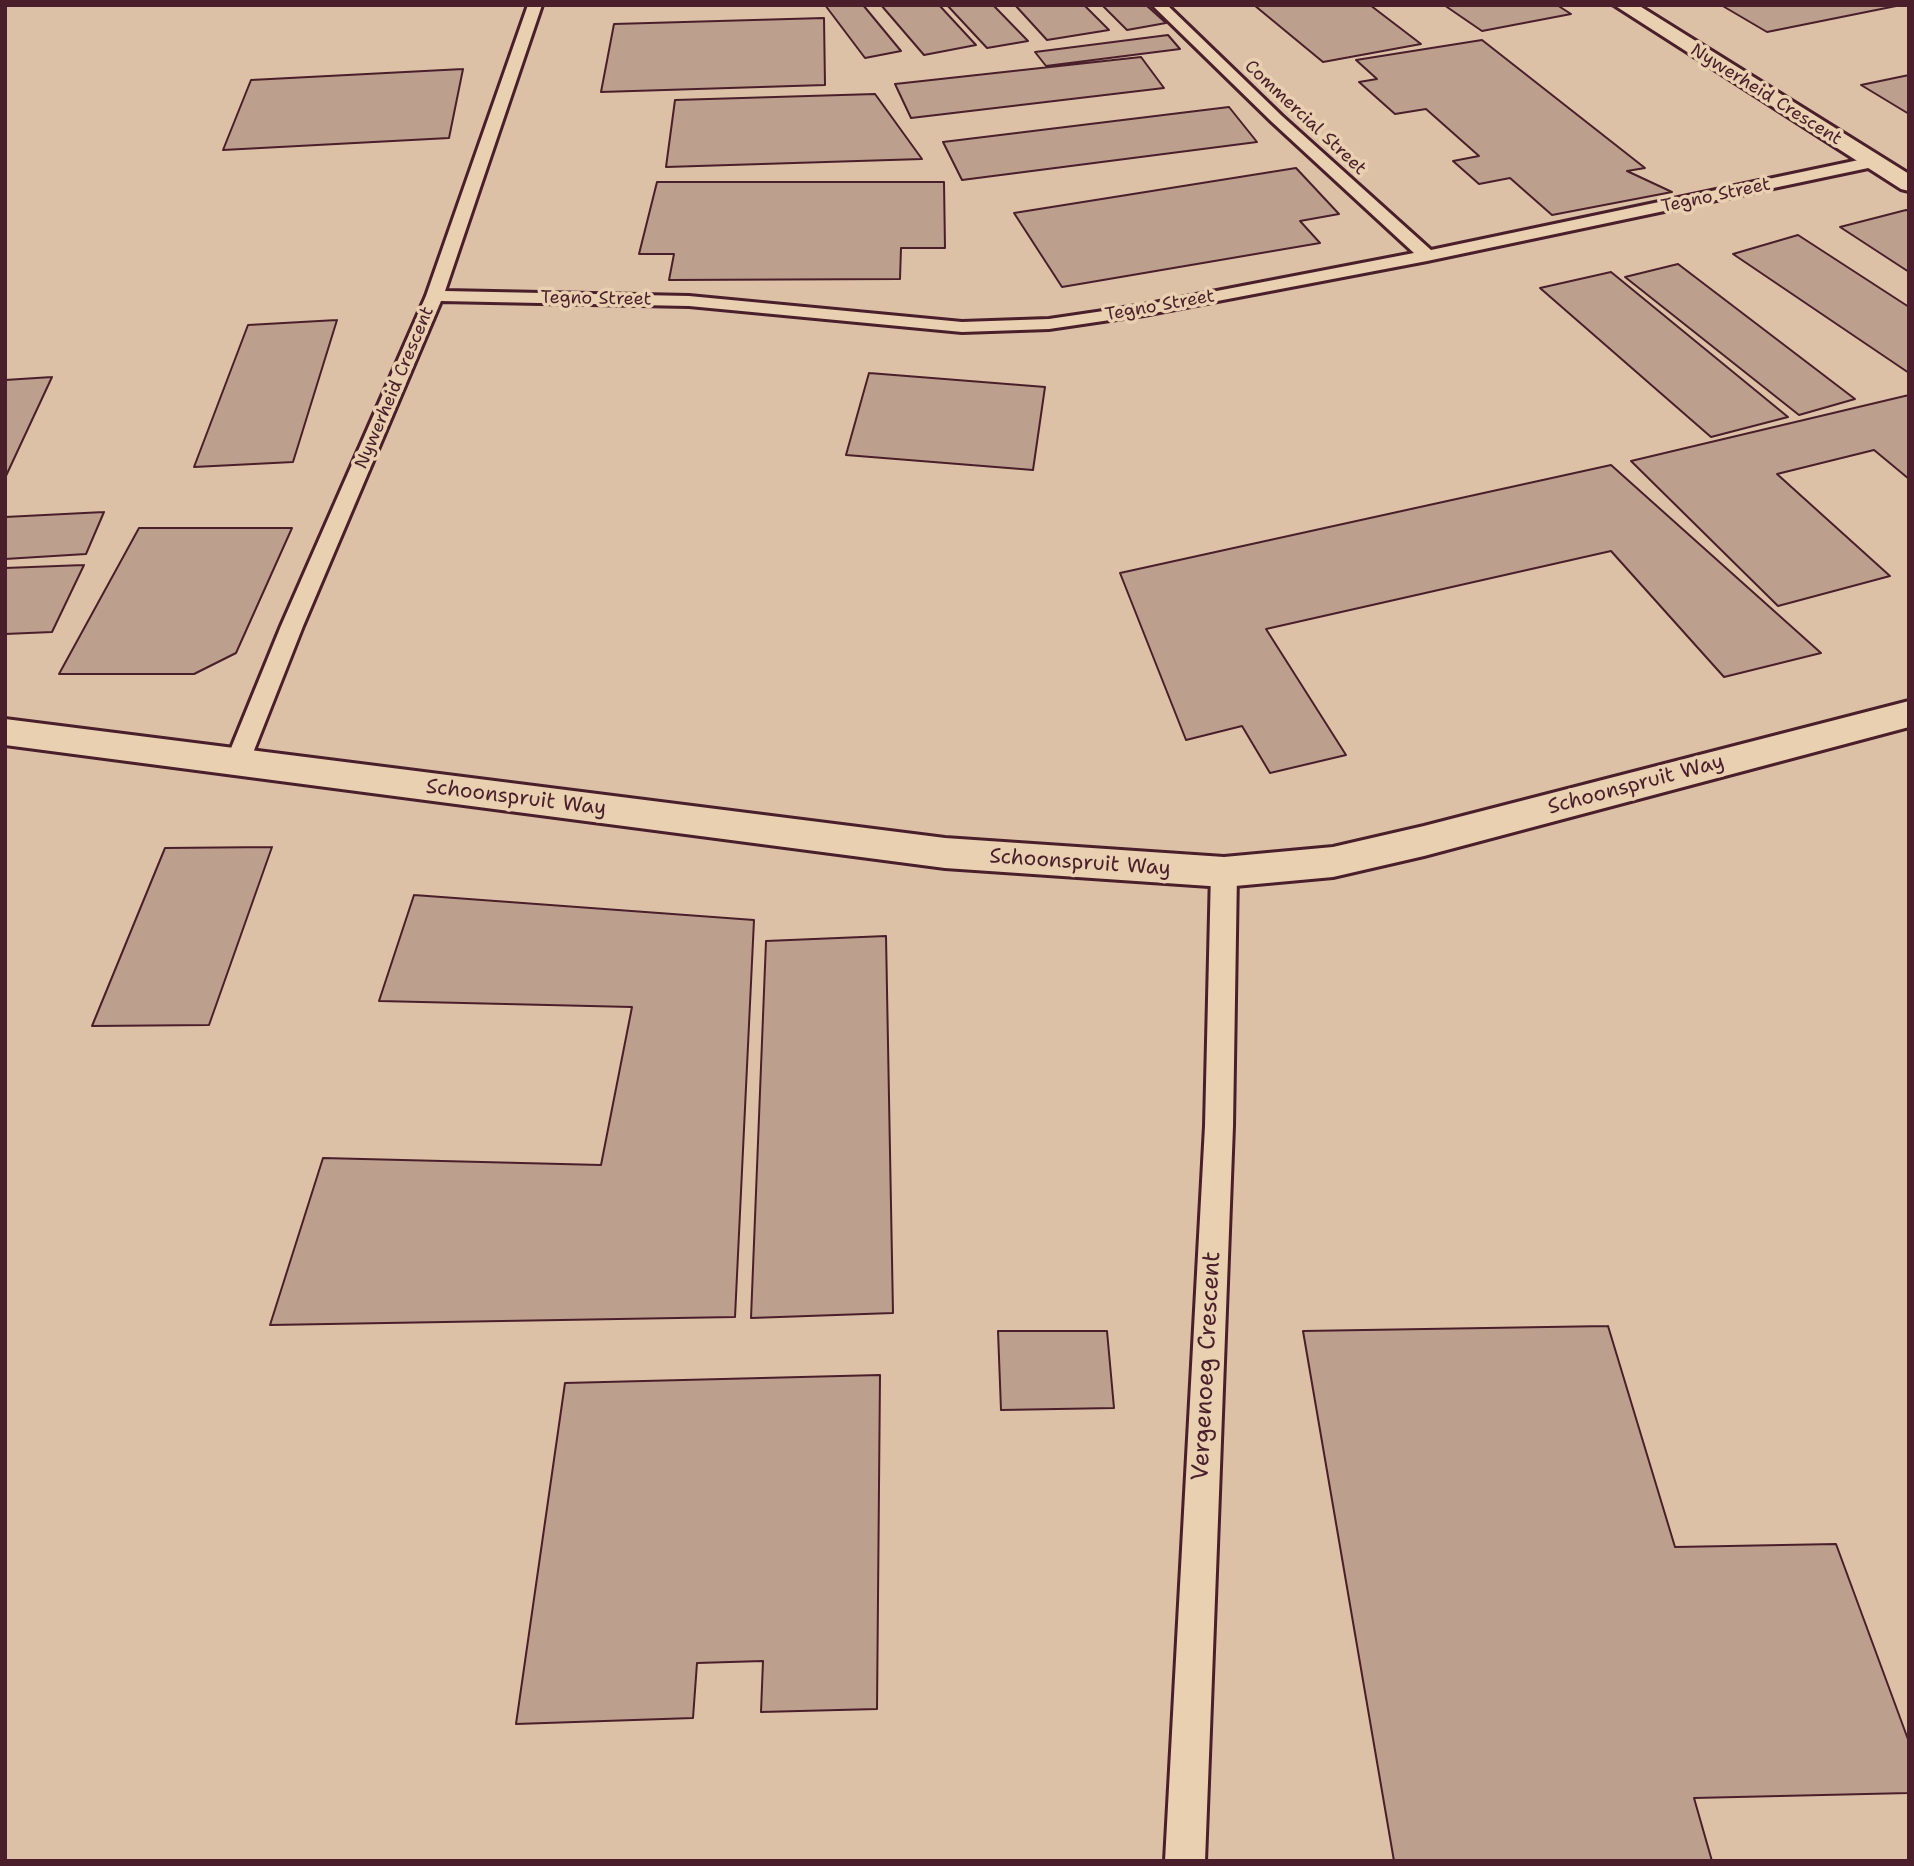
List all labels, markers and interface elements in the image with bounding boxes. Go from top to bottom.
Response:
street label: Nywerheid Crescent [1686,40,1846,150]
street label: Commercial Street [1240,56,1370,180]
street label: Tegno Street [1660,174,1772,218]
street label: Tegno Street [1104,286,1216,326]
street label: Tegno Street [540,287,652,311]
street label: Nywerheid Crescent [351,304,439,472]
street label: Schoonspruit Way [1545,749,1727,821]
street label: Schoonspruit Way [424,774,608,822]
street label: Schoonspruit Way [989,844,1171,882]
street label: Vergenoeg Crescent [1187,1251,1227,1481]

